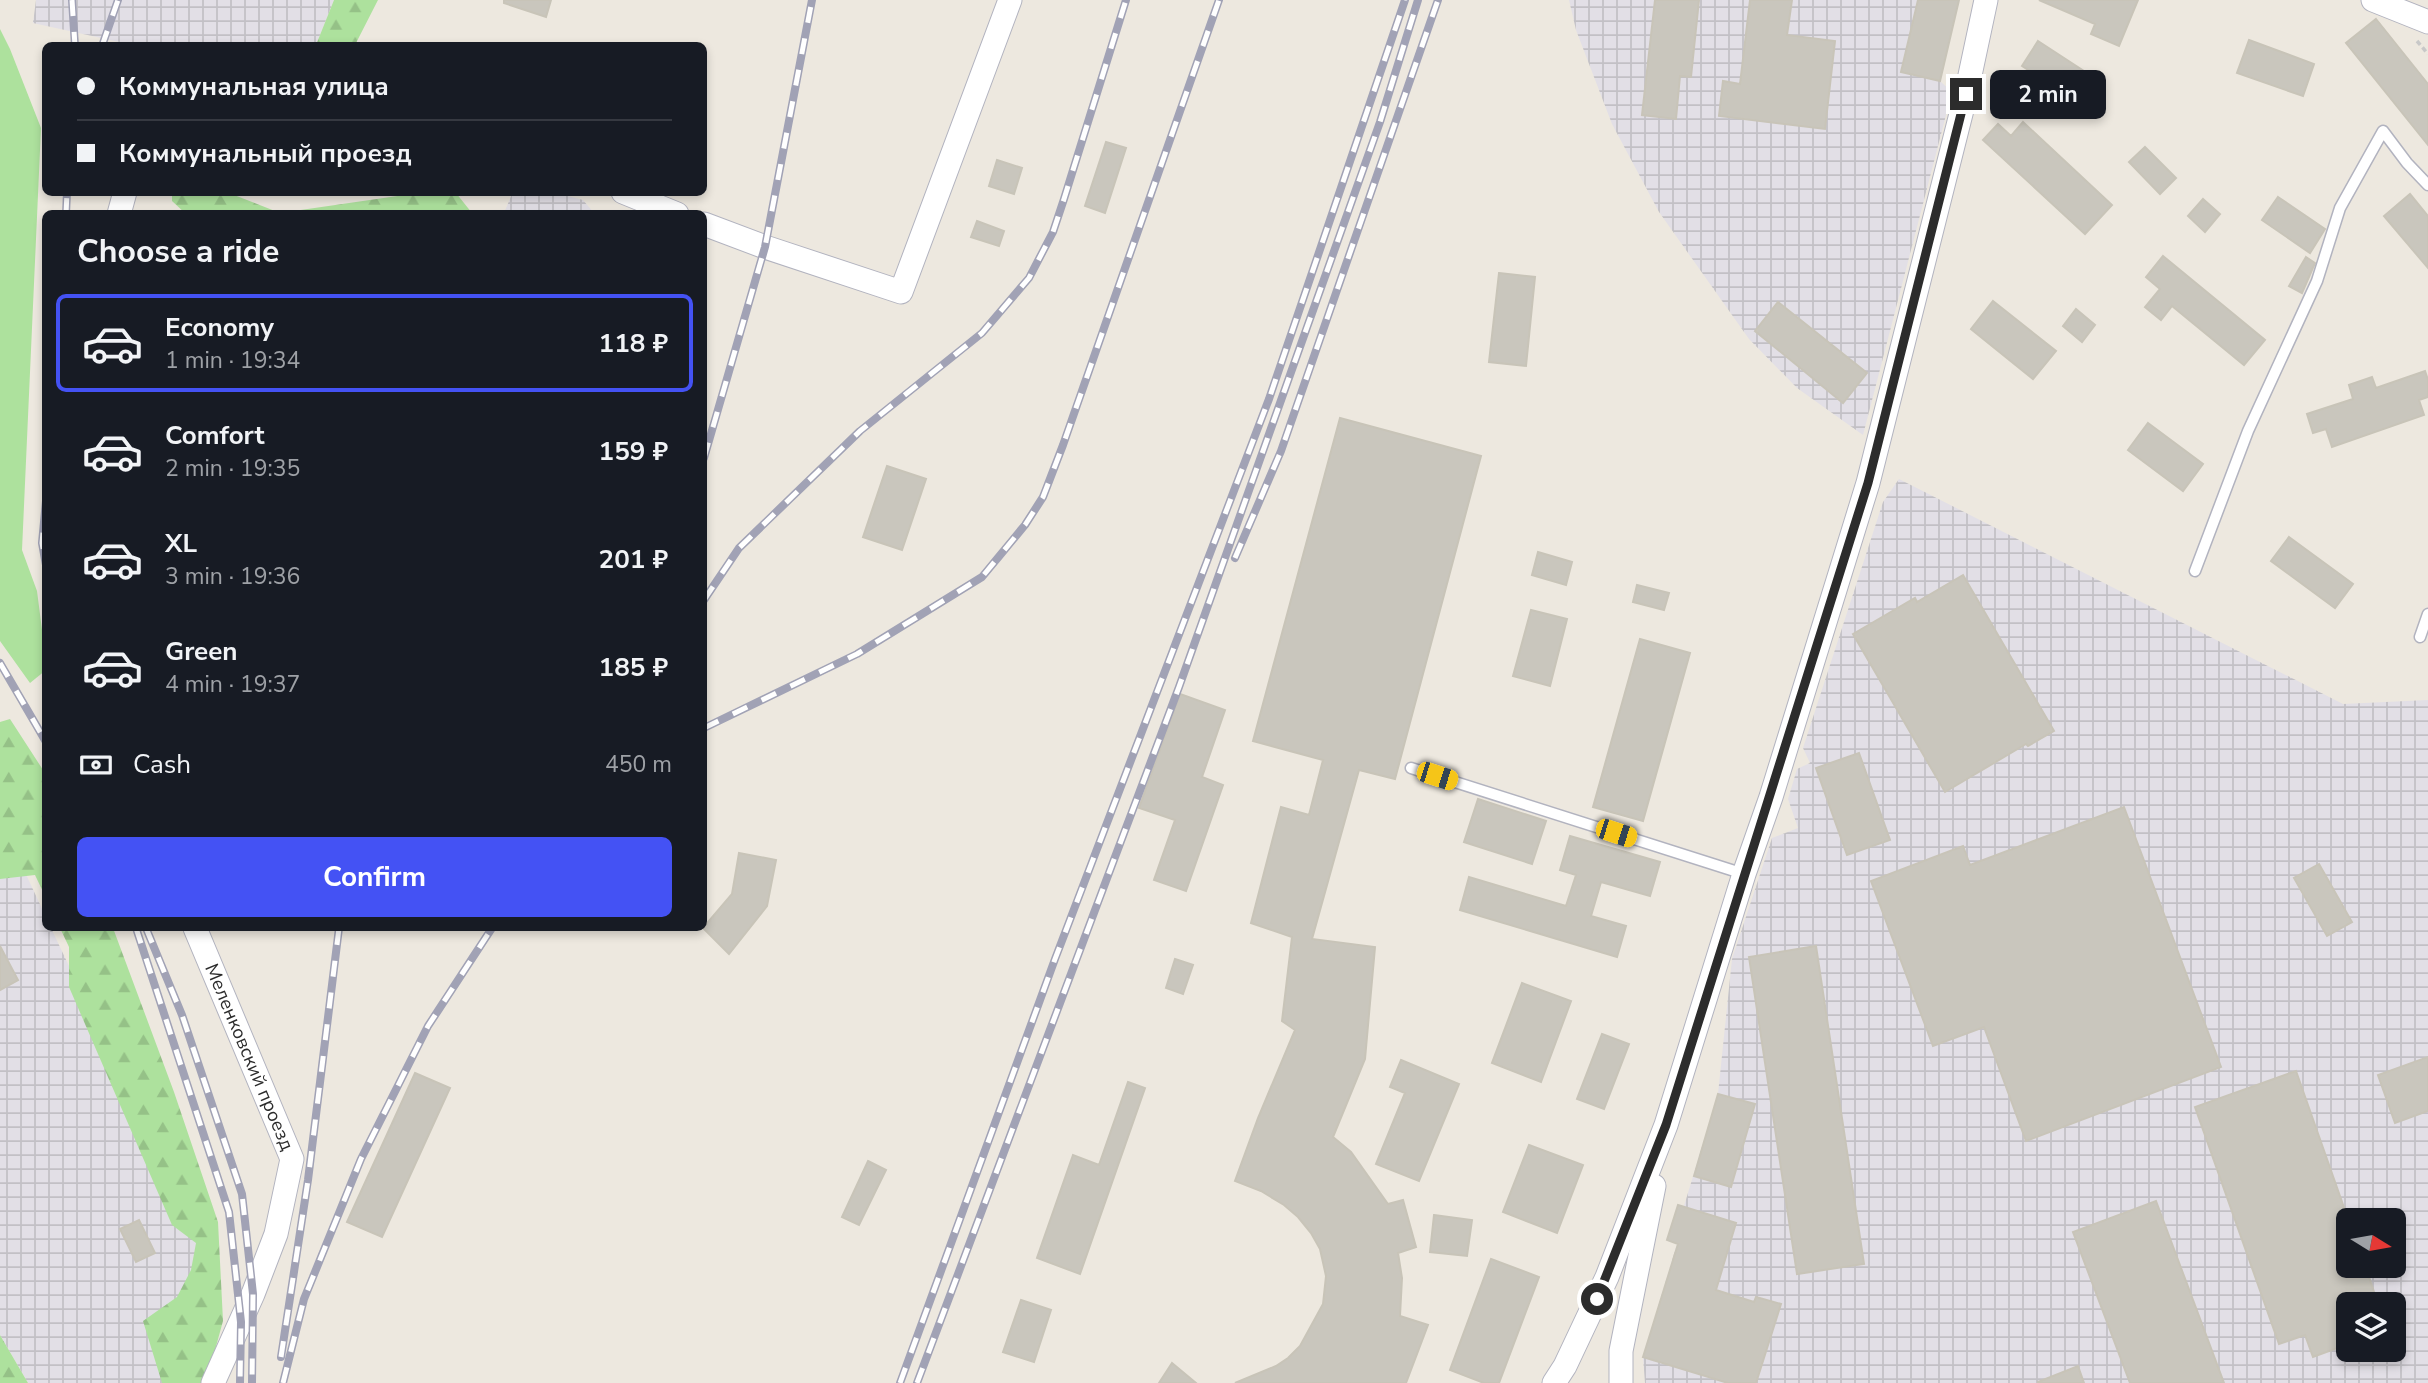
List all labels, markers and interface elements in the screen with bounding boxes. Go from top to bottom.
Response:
text: Коммунальная улица [119,69,389,104]
callout: 2 min [1990,70,2106,119]
route end [1950,78,1982,110]
text: 2 min [2018,79,2078,110]
text: Коммунальный проезд [119,136,412,171]
text: Choose a ride [77,230,279,273]
text: Economy [165,310,274,345]
icon: car [81,312,144,375]
text: 118 ₽ [599,326,668,361]
text: 1 min · 19:34 [165,345,300,376]
text: Comfort [165,418,265,453]
icon: car [81,420,144,483]
text: 159 ₽ [599,434,668,469]
text: 2 min · 19:35 [165,453,300,484]
text: XL [165,526,197,561]
icon: car [81,528,144,591]
text: 201 ₽ [599,542,668,577]
text: 3 min · 19:36 [165,561,300,592]
text: Green [165,634,238,669]
icon: car [81,636,144,699]
text: 185 ₽ [599,650,668,685]
text: 4 min · 19:37 [165,669,300,700]
icon: cash [77,746,115,784]
text: Cash [133,747,191,782]
text: 450 m [605,749,672,780]
car [1414,760,1461,792]
car [1593,817,1640,849]
button: Confirm [77,837,672,917]
street label: Меленковский проезд [198,960,300,1155]
north arrow [2336,1208,2406,1278]
map controls [2336,1208,2406,1362]
route start [1581,1283,1613,1315]
button: layers [2336,1292,2406,1362]

